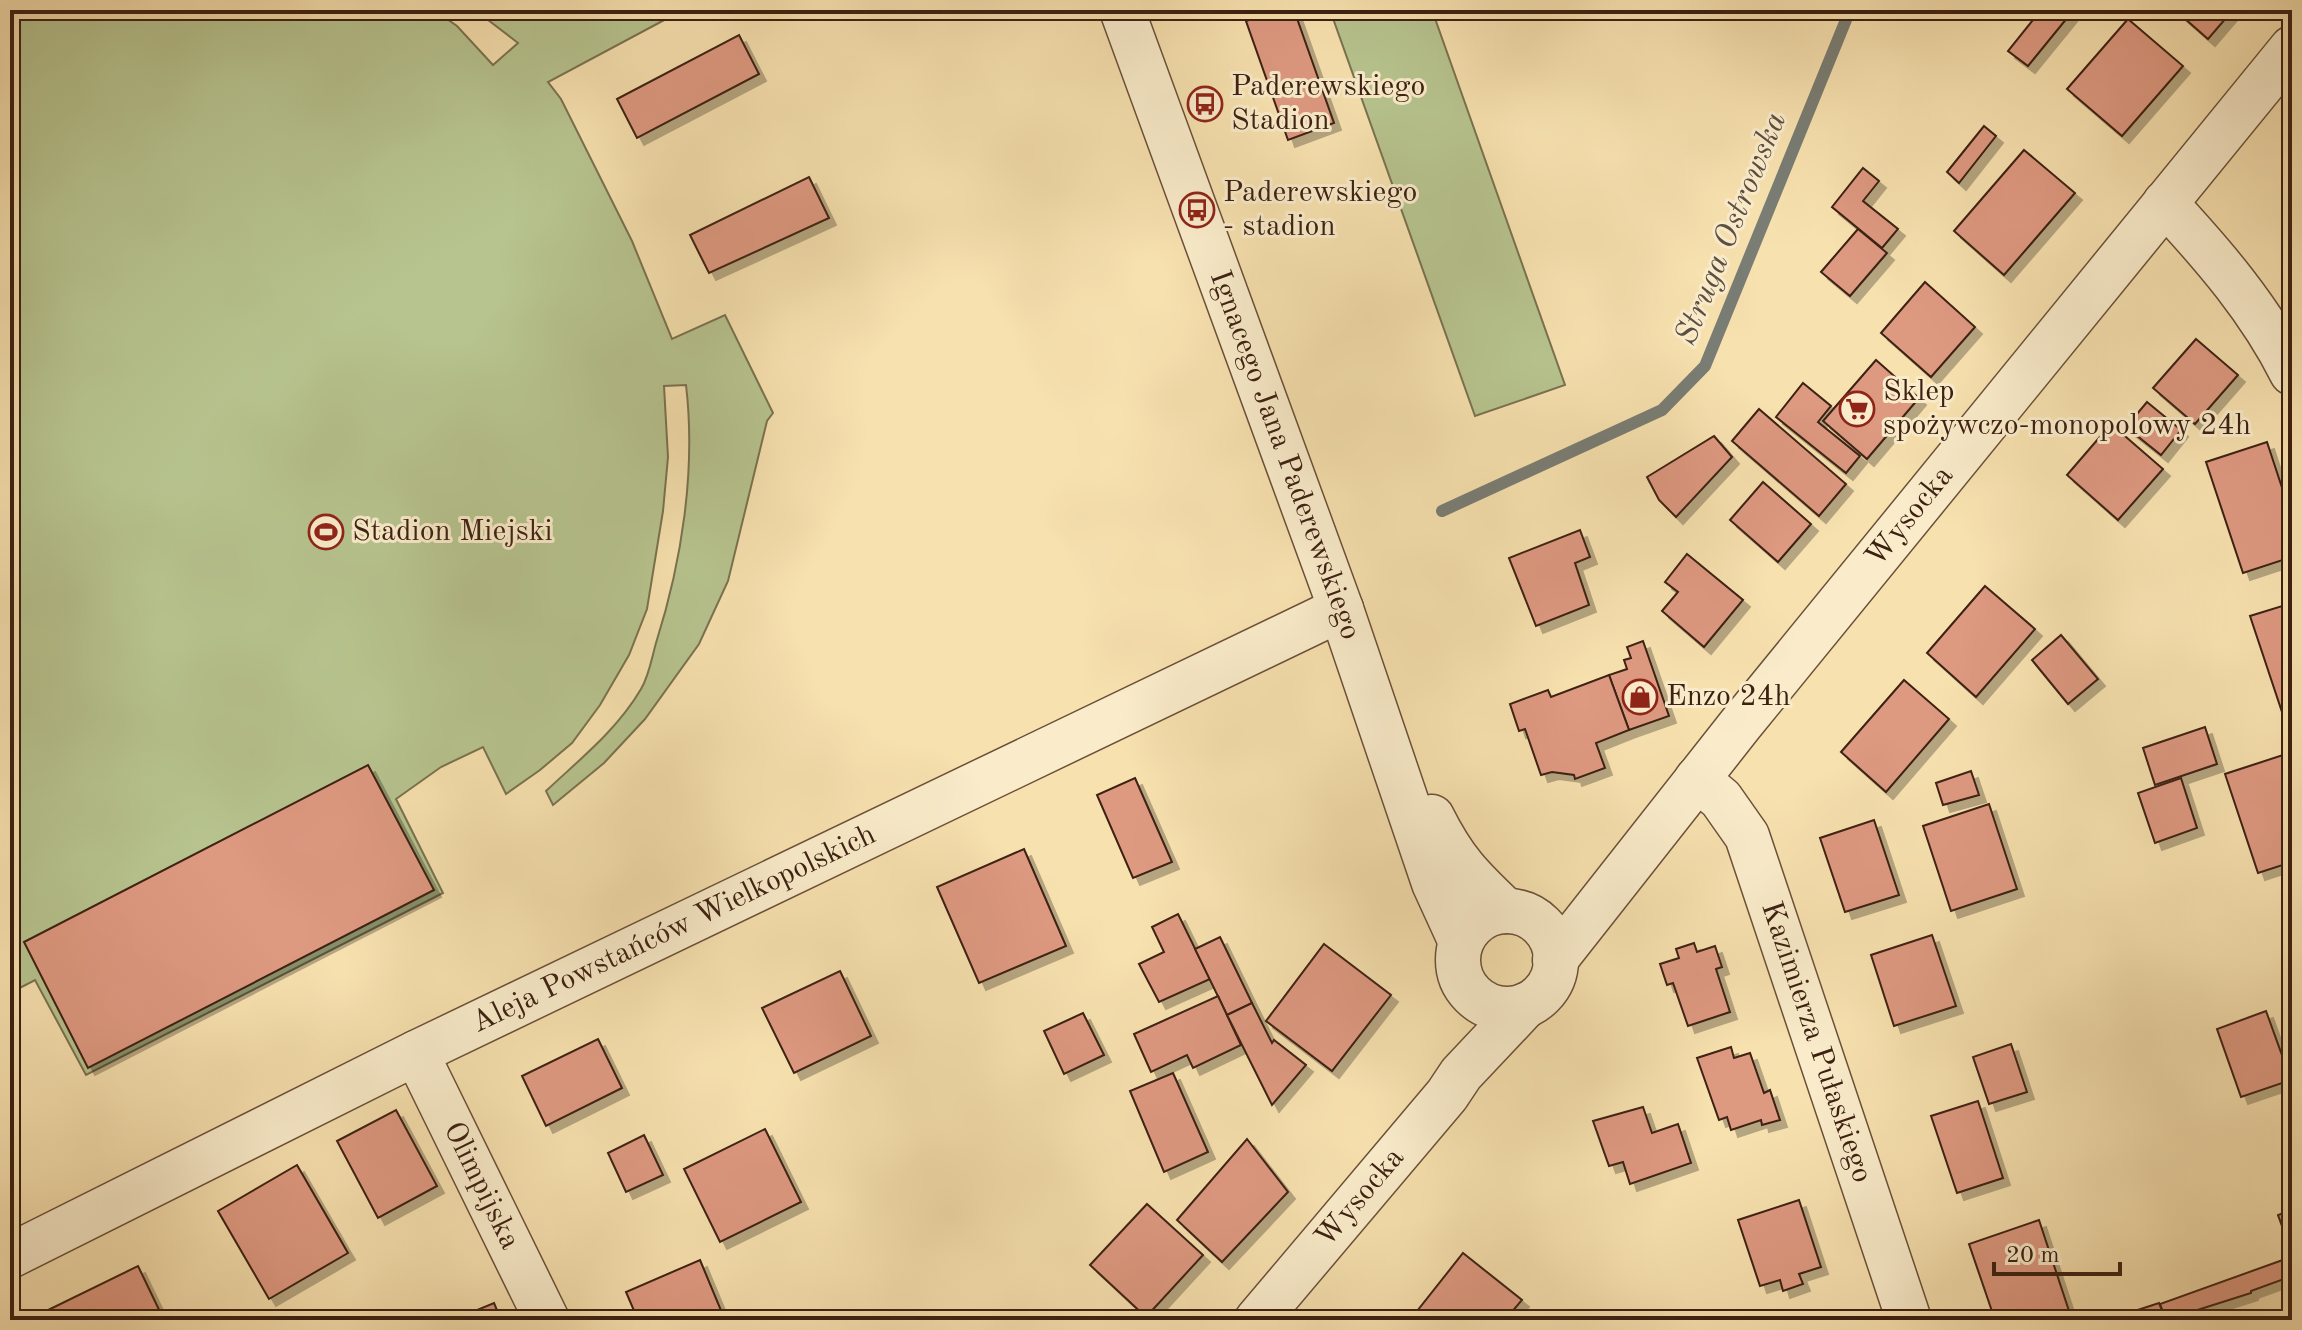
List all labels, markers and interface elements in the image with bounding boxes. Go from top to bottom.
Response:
place label: Paderewskiego Stadion [1231,72,1425,136]
bus stop icon: Paderewskiego Stadion [1186,85,1224,123]
water label: Struga Ostrowska [1671,108,1793,350]
place label: Paderewskiego - stadion [1223,178,1417,242]
bus stop icon: Paderewskiego - stadion [1178,191,1216,229]
street label: Ignacego Jana Paderewskiego [1204,267,1365,644]
place label: Sklep spożywczo-monopolowy 24h [1883,377,2251,441]
supermarket icon: Sklep spożywczo-monopolowy 24h [1838,390,1876,428]
street label: Wysocka [1861,461,1959,572]
sports icon: Stadion Miejski [307,513,345,551]
place label: Stadion Miejski [352,517,553,547]
shop icon: Enzo 24h [1621,678,1659,716]
place label: Enzo 24h [1666,682,1791,712]
street label: Aleja Powstańców Wielkopolskich [467,820,881,1039]
street label: Kazimierza Pułaskiego [1755,898,1877,1187]
street label: Olimpijska [437,1117,525,1254]
street label: Wysocka [1310,1142,1410,1253]
scale bar [1994,1226,2120,1276]
text: 20 m [2006,1244,2060,1268]

